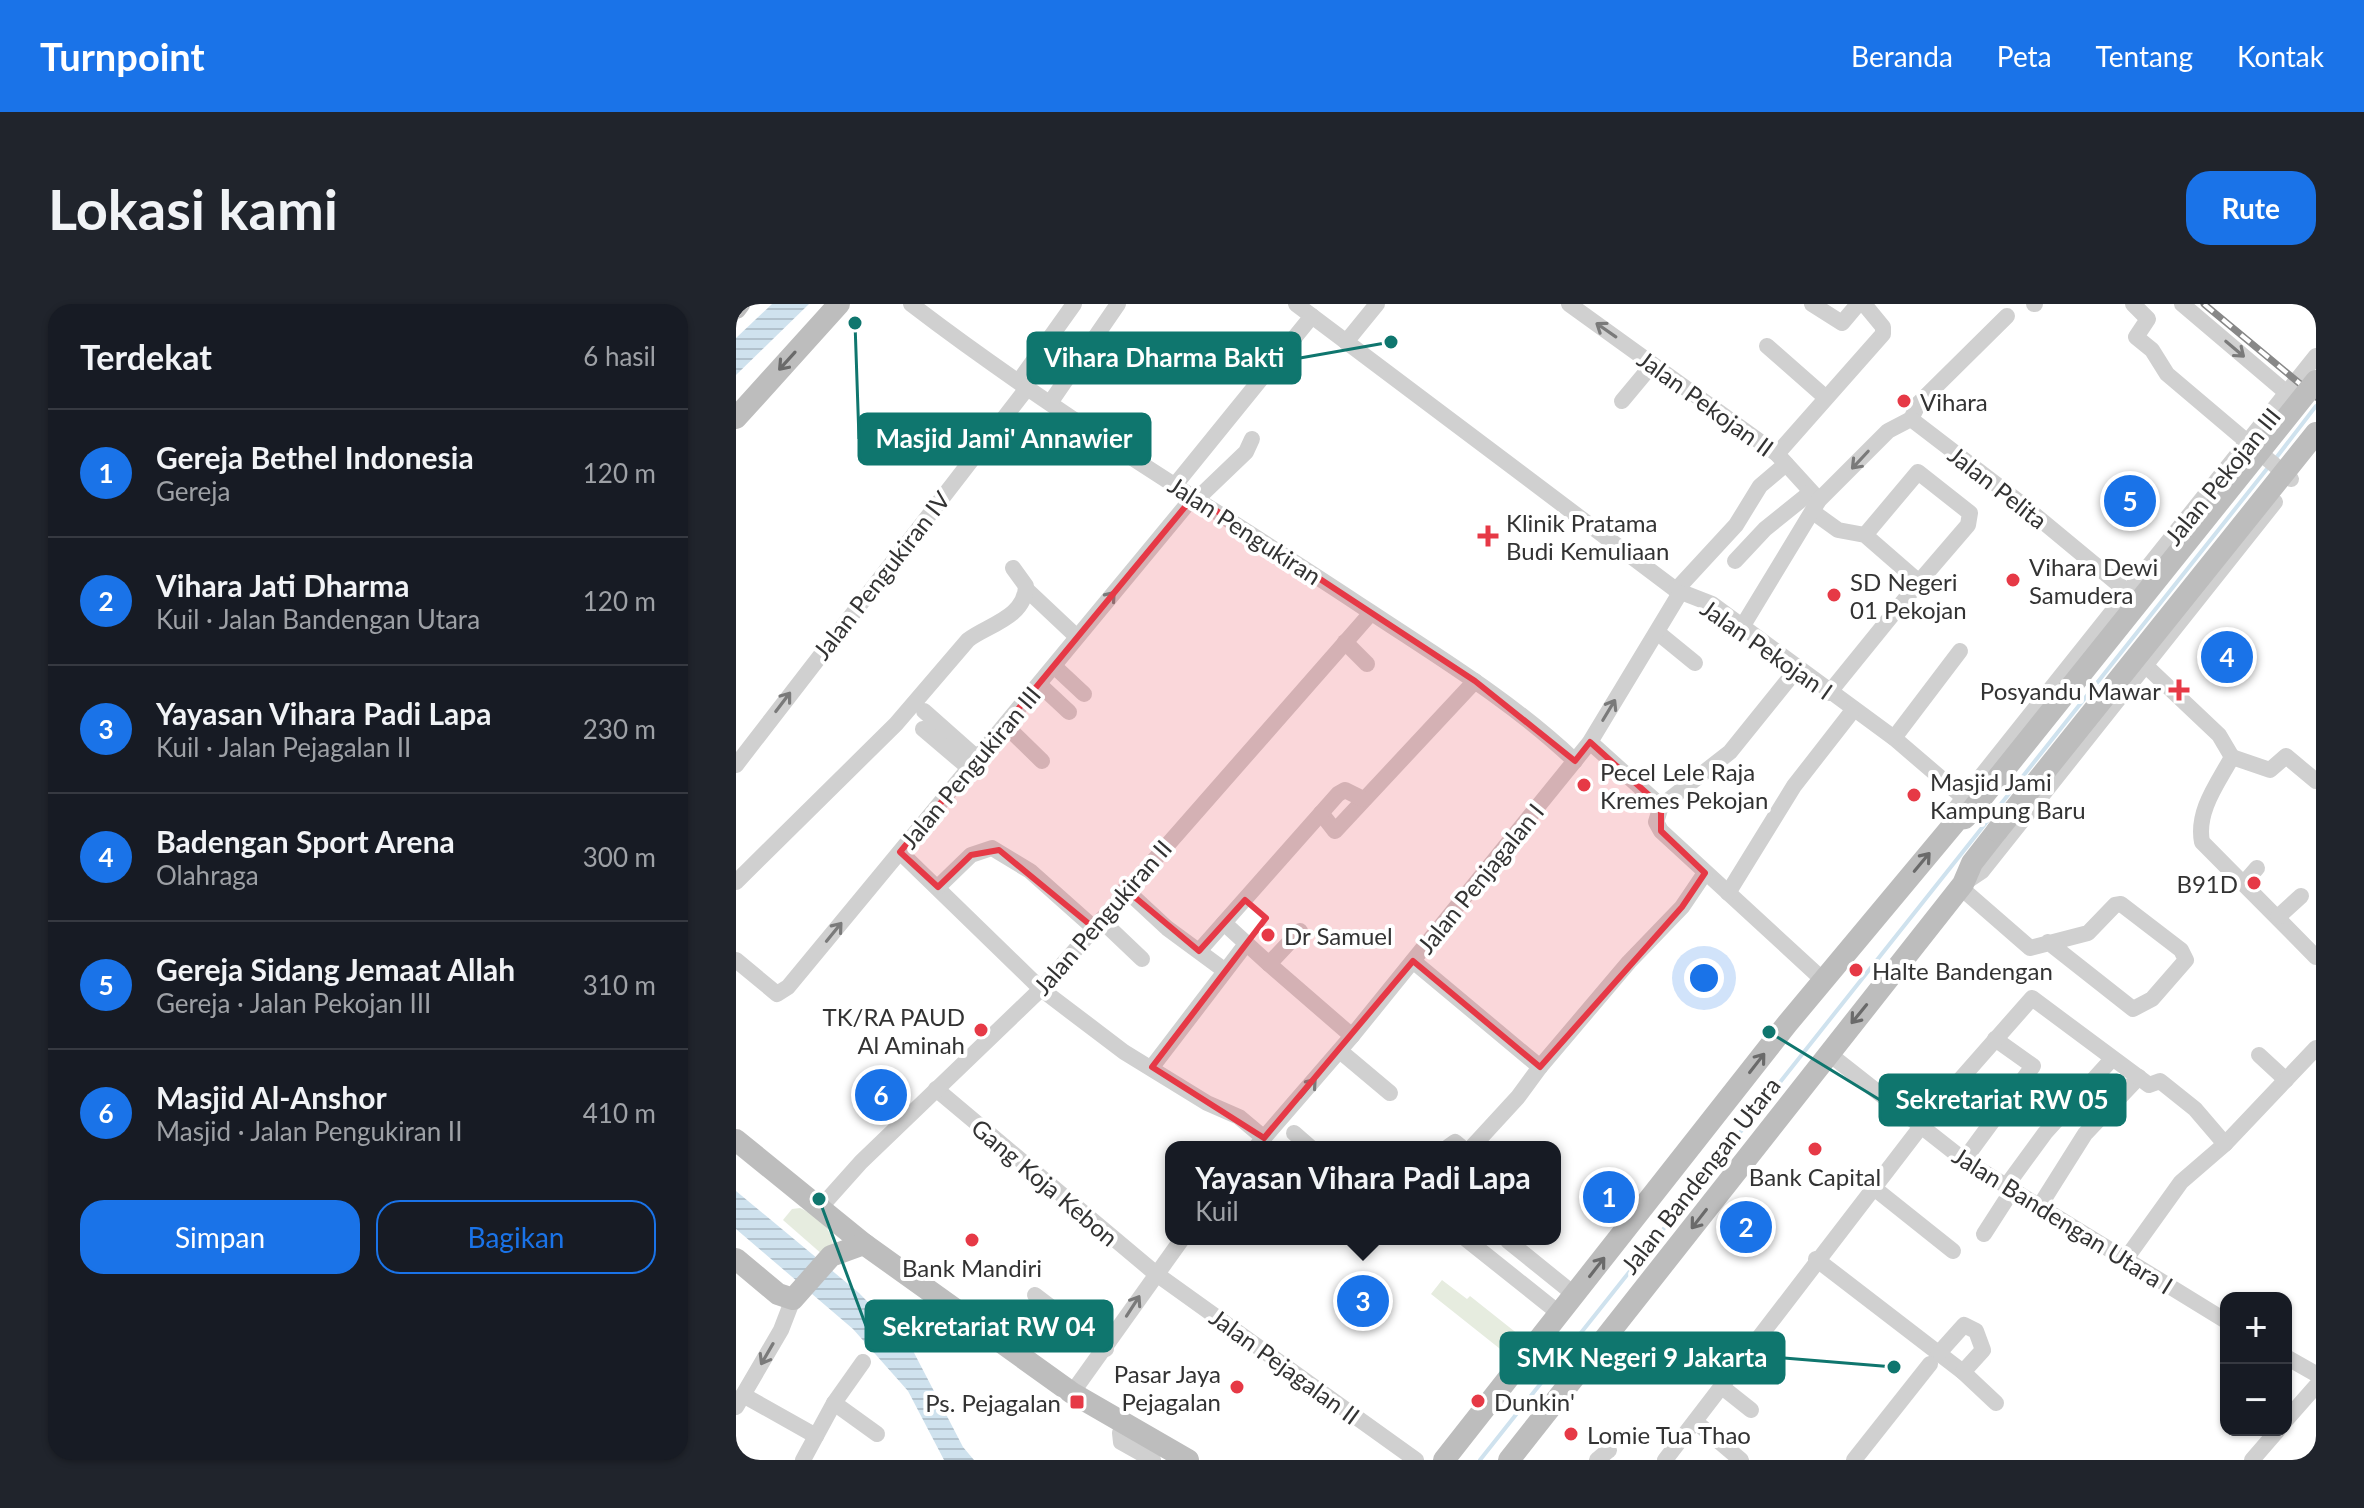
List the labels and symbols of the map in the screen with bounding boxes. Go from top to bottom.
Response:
one-way arrow [1595,322,1617,338]
callout: Vihara Dharma Bakti [1028,333,1300,383]
one-way arrow [2224,340,2245,358]
text: Vihara Dharma Bakti [1043,341,1284,373]
street label: Jalan Pekojan II [1632,344,1780,462]
one-way arrow [779,351,797,371]
place label: Vihara [1920,387,1988,416]
marker: Vihara [1895,392,1913,410]
street label: Jalan Pekojan III [2158,402,2286,550]
callout: Masjid Jami' Annawier [859,414,1150,464]
text: Masjid Jami' Annawier [875,422,1133,454]
street label: Jalan Pelita [1943,440,2053,534]
one-way arrow [1851,449,1869,469]
street label: Jalan Pengukiran [1163,470,1327,590]
pin: 5 [2104,471,2156,531]
street label: Jalan Pengukiran IV [806,485,956,665]
place label: Klinik Pratama Budi Kemuliaan [1506,508,1669,565]
marker: Klinik Pratama Budi Kemuliaan [1477,525,1499,547]
place label: Vihara Dewi Samudera [2029,552,2158,609]
place label: SD Negeri 01 Pekojan [1850,567,1967,624]
marker: Vihara Dewi Samudera [2004,571,2022,589]
marker: SD Negeri 01 Pekojan [1825,586,1843,604]
one-way arrow [1098,592,1116,612]
street label: Jalan Pekojan I [1696,593,1838,705]
pin: 4 [2201,627,2253,687]
place label: Posyandu Mawar [1980,676,2161,705]
marker: Posyandu Mawar [2168,679,2190,701]
street label: Jalan Pengukiran III [894,680,1046,854]
one-way arrow [775,692,792,714]
one-way arrow [1602,699,1618,722]
place label: Pecel Lele Raja Kremes Pekojan [1600,757,1768,814]
place label: Masjid Jami Kampung Baru [1930,767,2086,824]
marker: Pecel Lele Raja Kremes Pekojan [1575,776,1593,794]
marker: Masjid Jami Kampung Baru [1905,786,1923,804]
street label: Jalan Penjagalan I [1411,797,1549,959]
street label: Jalan Pengukiran II [1027,834,1177,1000]
one-way arrow [1913,852,1931,872]
place label: B91D [2176,869,2238,898]
marker: B91D [2245,874,2263,892]
one-way arrow [825,921,843,942]
place label: Dr Samuel [1284,921,1393,950]
marker: Dr Samuel [1259,926,1277,944]
place label: Halte Bandengan [1872,956,2053,985]
your location [1684,958,1724,998]
marker: Halte Bandengan [1847,961,1865,979]
place label: TK/RA PAUD Al Aminah [822,1002,965,1059]
one-way arrow [1850,1003,1868,1024]
marker: TK/RA PAUD Al Aminah [972,1021,990,1039]
one-way arrow [1748,1053,1766,1074]
pin: 6 [855,1065,907,1125]
street label: Jalan Bandengan Utara [1614,1071,1786,1279]
callout: Sekretariat RW 05 [1880,1075,2125,1125]
one-way arrow [1299,1079,1317,1099]
text: Sekretariat RW 05 [1895,1083,2109,1115]
street label: Gang Koja Kebon [966,1112,1124,1252]
marker: Bank Capital [1806,1140,1824,1158]
street label: Jalan Bandengan Utara I [1948,1140,2178,1300]
place label: Bank Capital [1749,1162,1881,1191]
pin: 1 [1583,1167,1635,1227]
pin: 2 [1720,1197,1772,1257]
one-way arrow [1690,1208,1707,1229]
marker: Bank Mandiri [963,1231,981,1249]
place label: Bank Mandiri [902,1253,1042,1282]
one-way arrow [1588,1257,1606,1278]
pin: 3 [1337,1271,1389,1331]
one-way arrow [1124,1296,1141,1318]
callout: Sekretariat RW 04 [866,1301,1112,1351]
street label: Jalan Pejagalan II [1205,1302,1365,1430]
text: Sekretariat RW 04 [882,1310,1096,1342]
callout: SMK Negeri 9 Jakarta [1501,1333,1784,1383]
text: SMK Negeri 9 Jakarta [1517,1341,1767,1373]
one-way arrow [759,1342,775,1365]
place label: Pasar Jaya Pejagalan [1114,1359,1221,1416]
marker: Pasar Jaya Pejagalan [1228,1378,1246,1396]
place label: Dunkin' [1494,1387,1575,1416]
place label: Ps. Pejagalan [925,1388,1061,1417]
marker: Dunkin' [1469,1392,1487,1410]
marker: Ps. Pejagalan [1068,1393,1086,1411]
place label: Lomie Tua Thao [1587,1420,1751,1449]
marker: Lomie Tua Thao [1562,1425,1580,1443]

